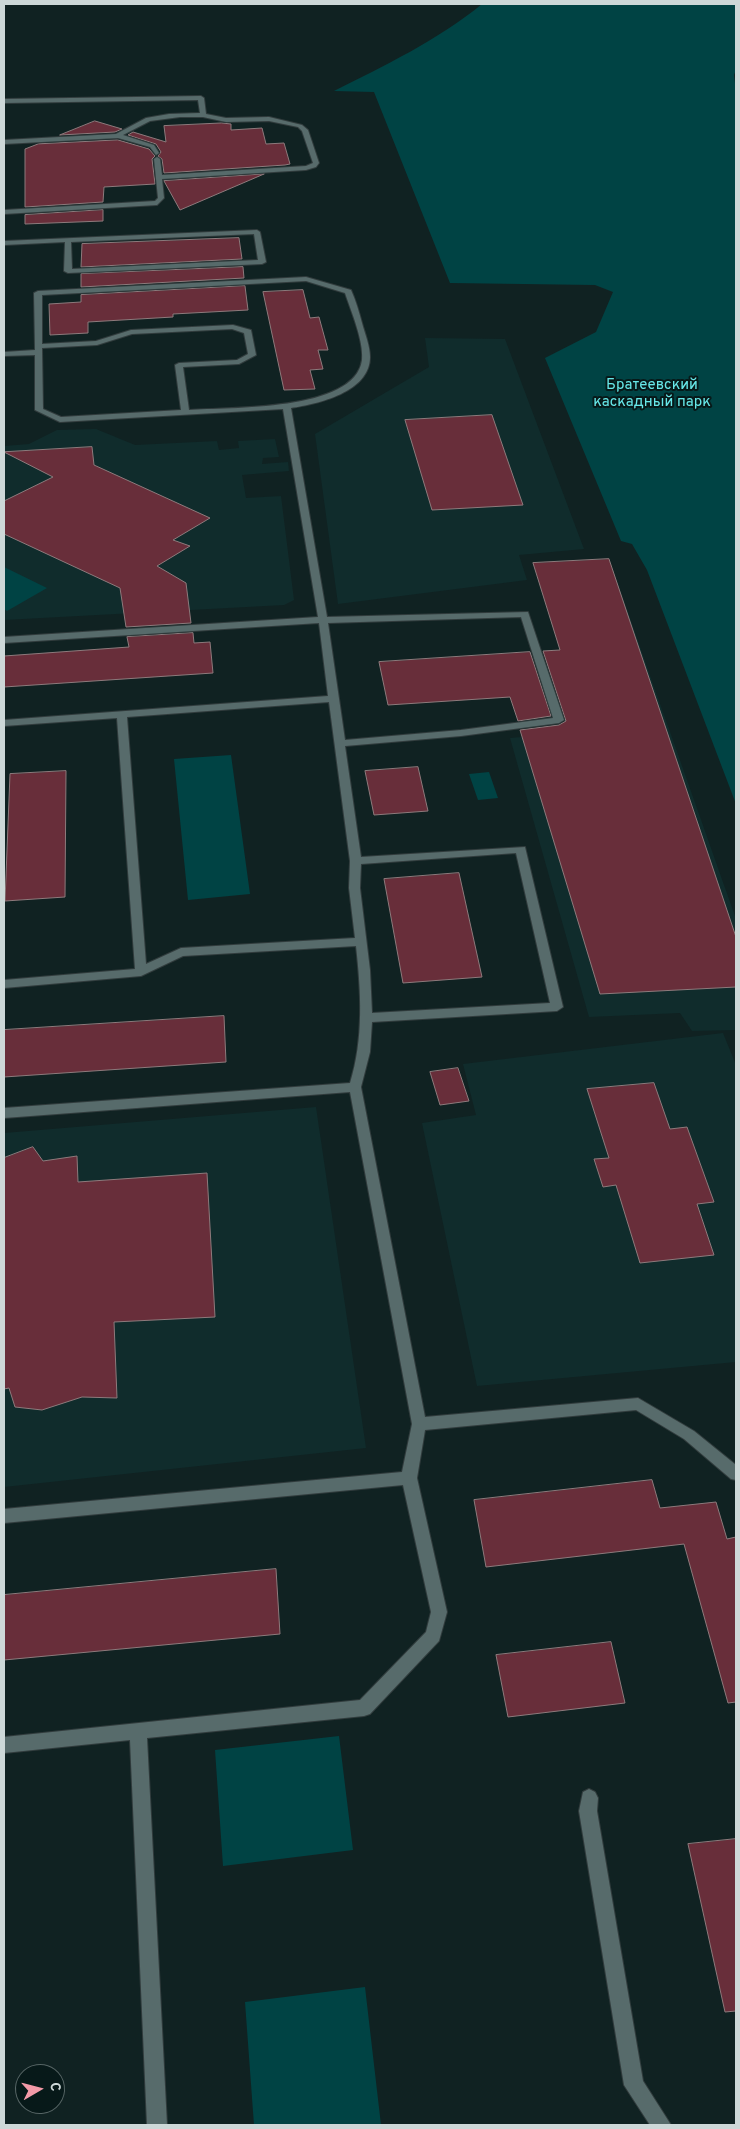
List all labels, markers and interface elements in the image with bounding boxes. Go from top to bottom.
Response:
park label: Братеевский каскадный парк [593,377,711,412]
north arrow [15,2064,65,2114]
text: С [45,2081,63,2093]

